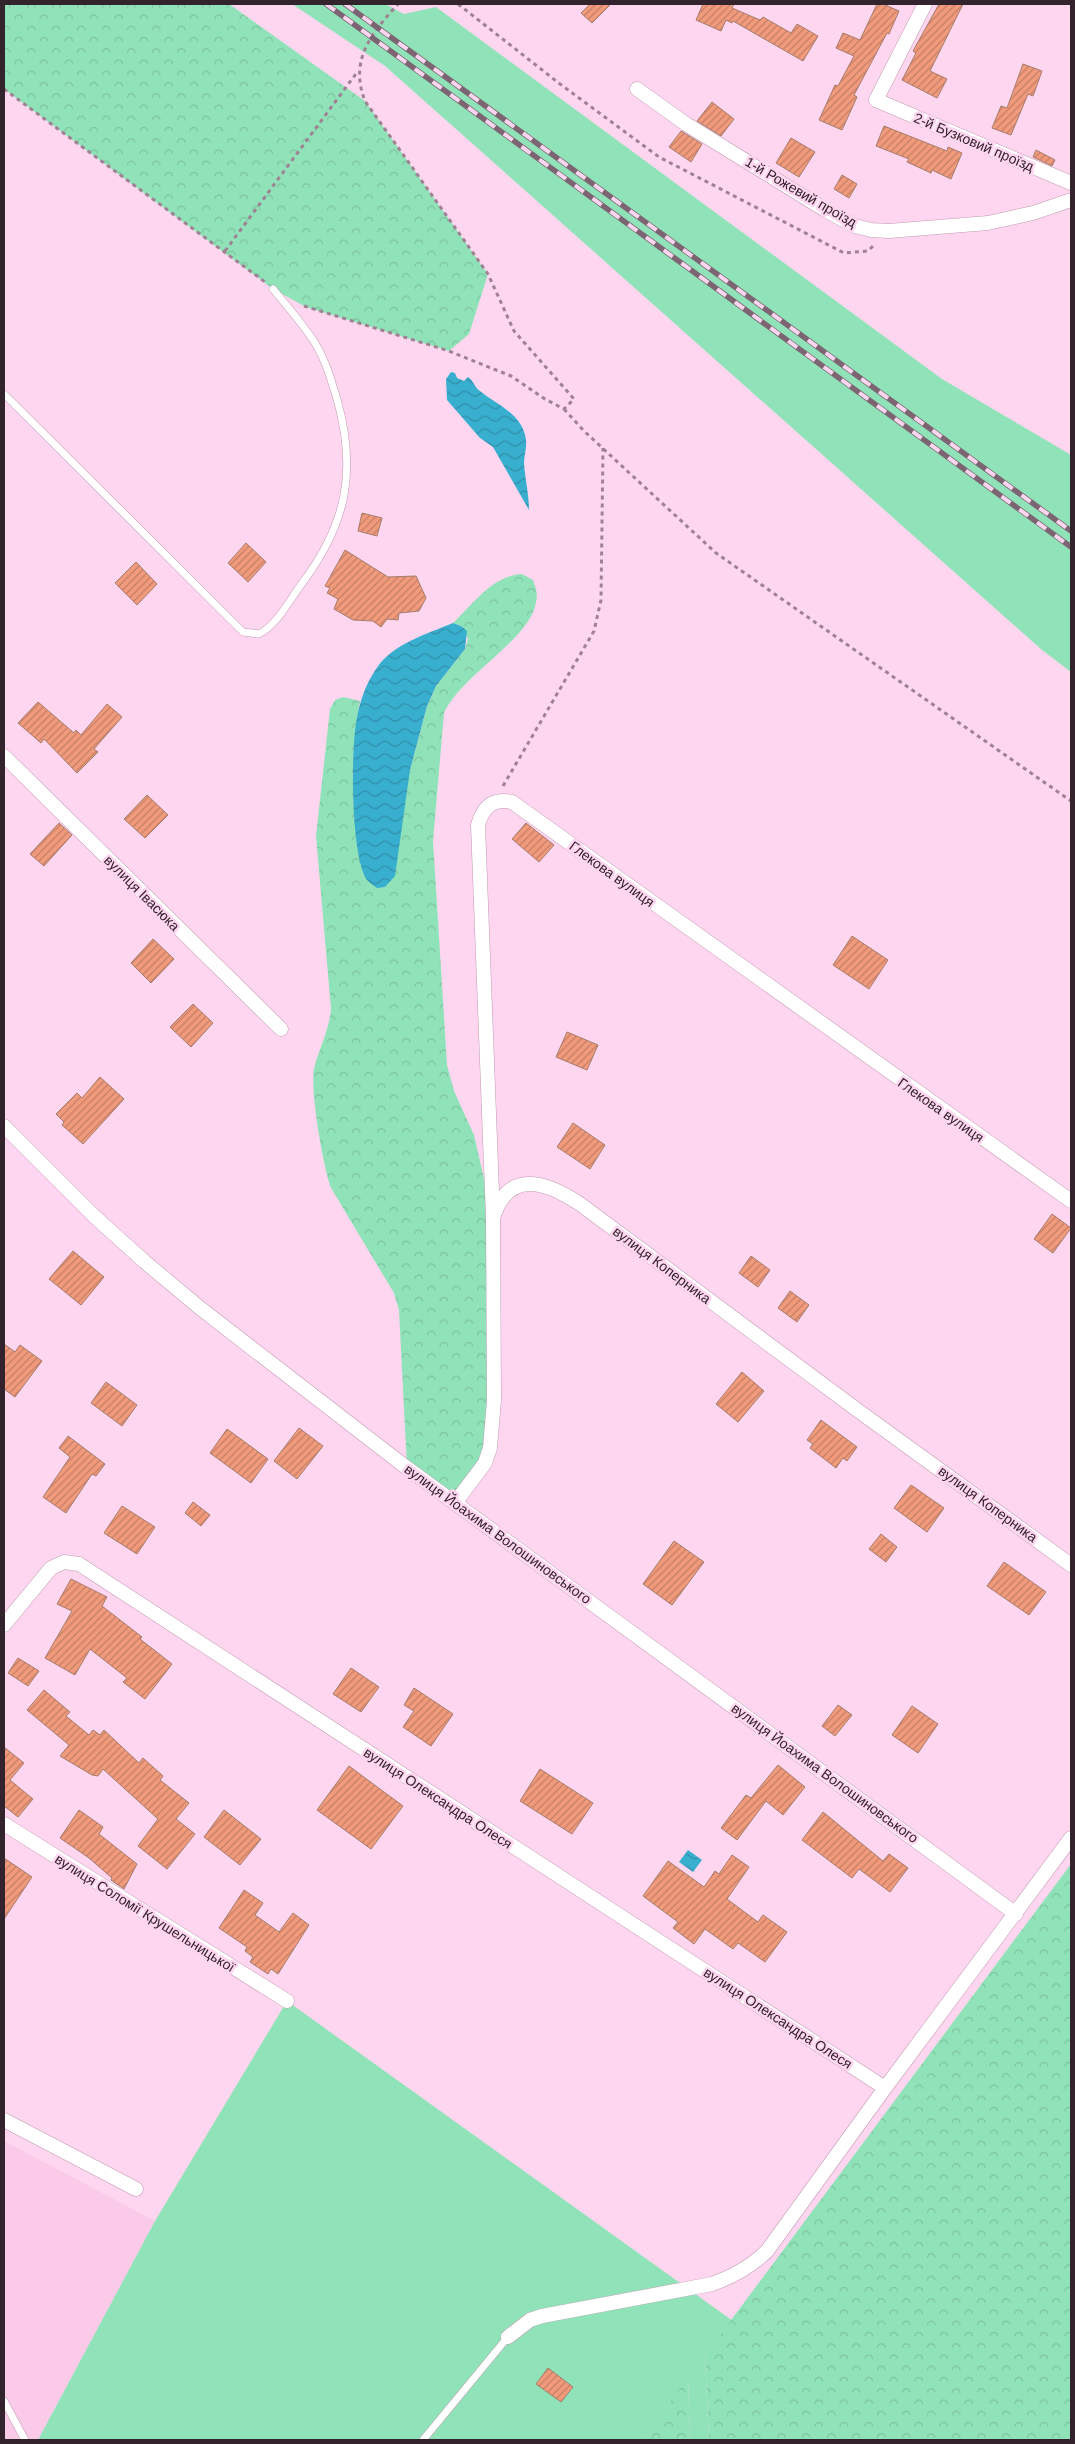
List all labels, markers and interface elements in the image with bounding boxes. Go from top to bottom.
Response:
street label: 2-й Бузковий проїзд [912,109,1036,175]
street label: 1-й Рожевий проїзд [742,154,860,230]
street label: Глекова вулиця [566,838,658,910]
street label: вулиця Івасюка [101,852,183,934]
street label: Глекова вулиця [895,1074,987,1146]
street label: вулиця Коперника [610,1223,714,1307]
street label: вулиця Йоахима Волошиновського [402,1460,595,1607]
street label: вулиця Коперника [935,1463,1041,1545]
street label: вулиця Йоахима Волошиновського [729,1699,922,1846]
street label: вулиця Олександра Олеся [361,1744,515,1852]
street label: вулиця Соломії Крушельницької [52,1851,238,1975]
street label: вулиця Олександра Олеся [701,1964,855,2072]

